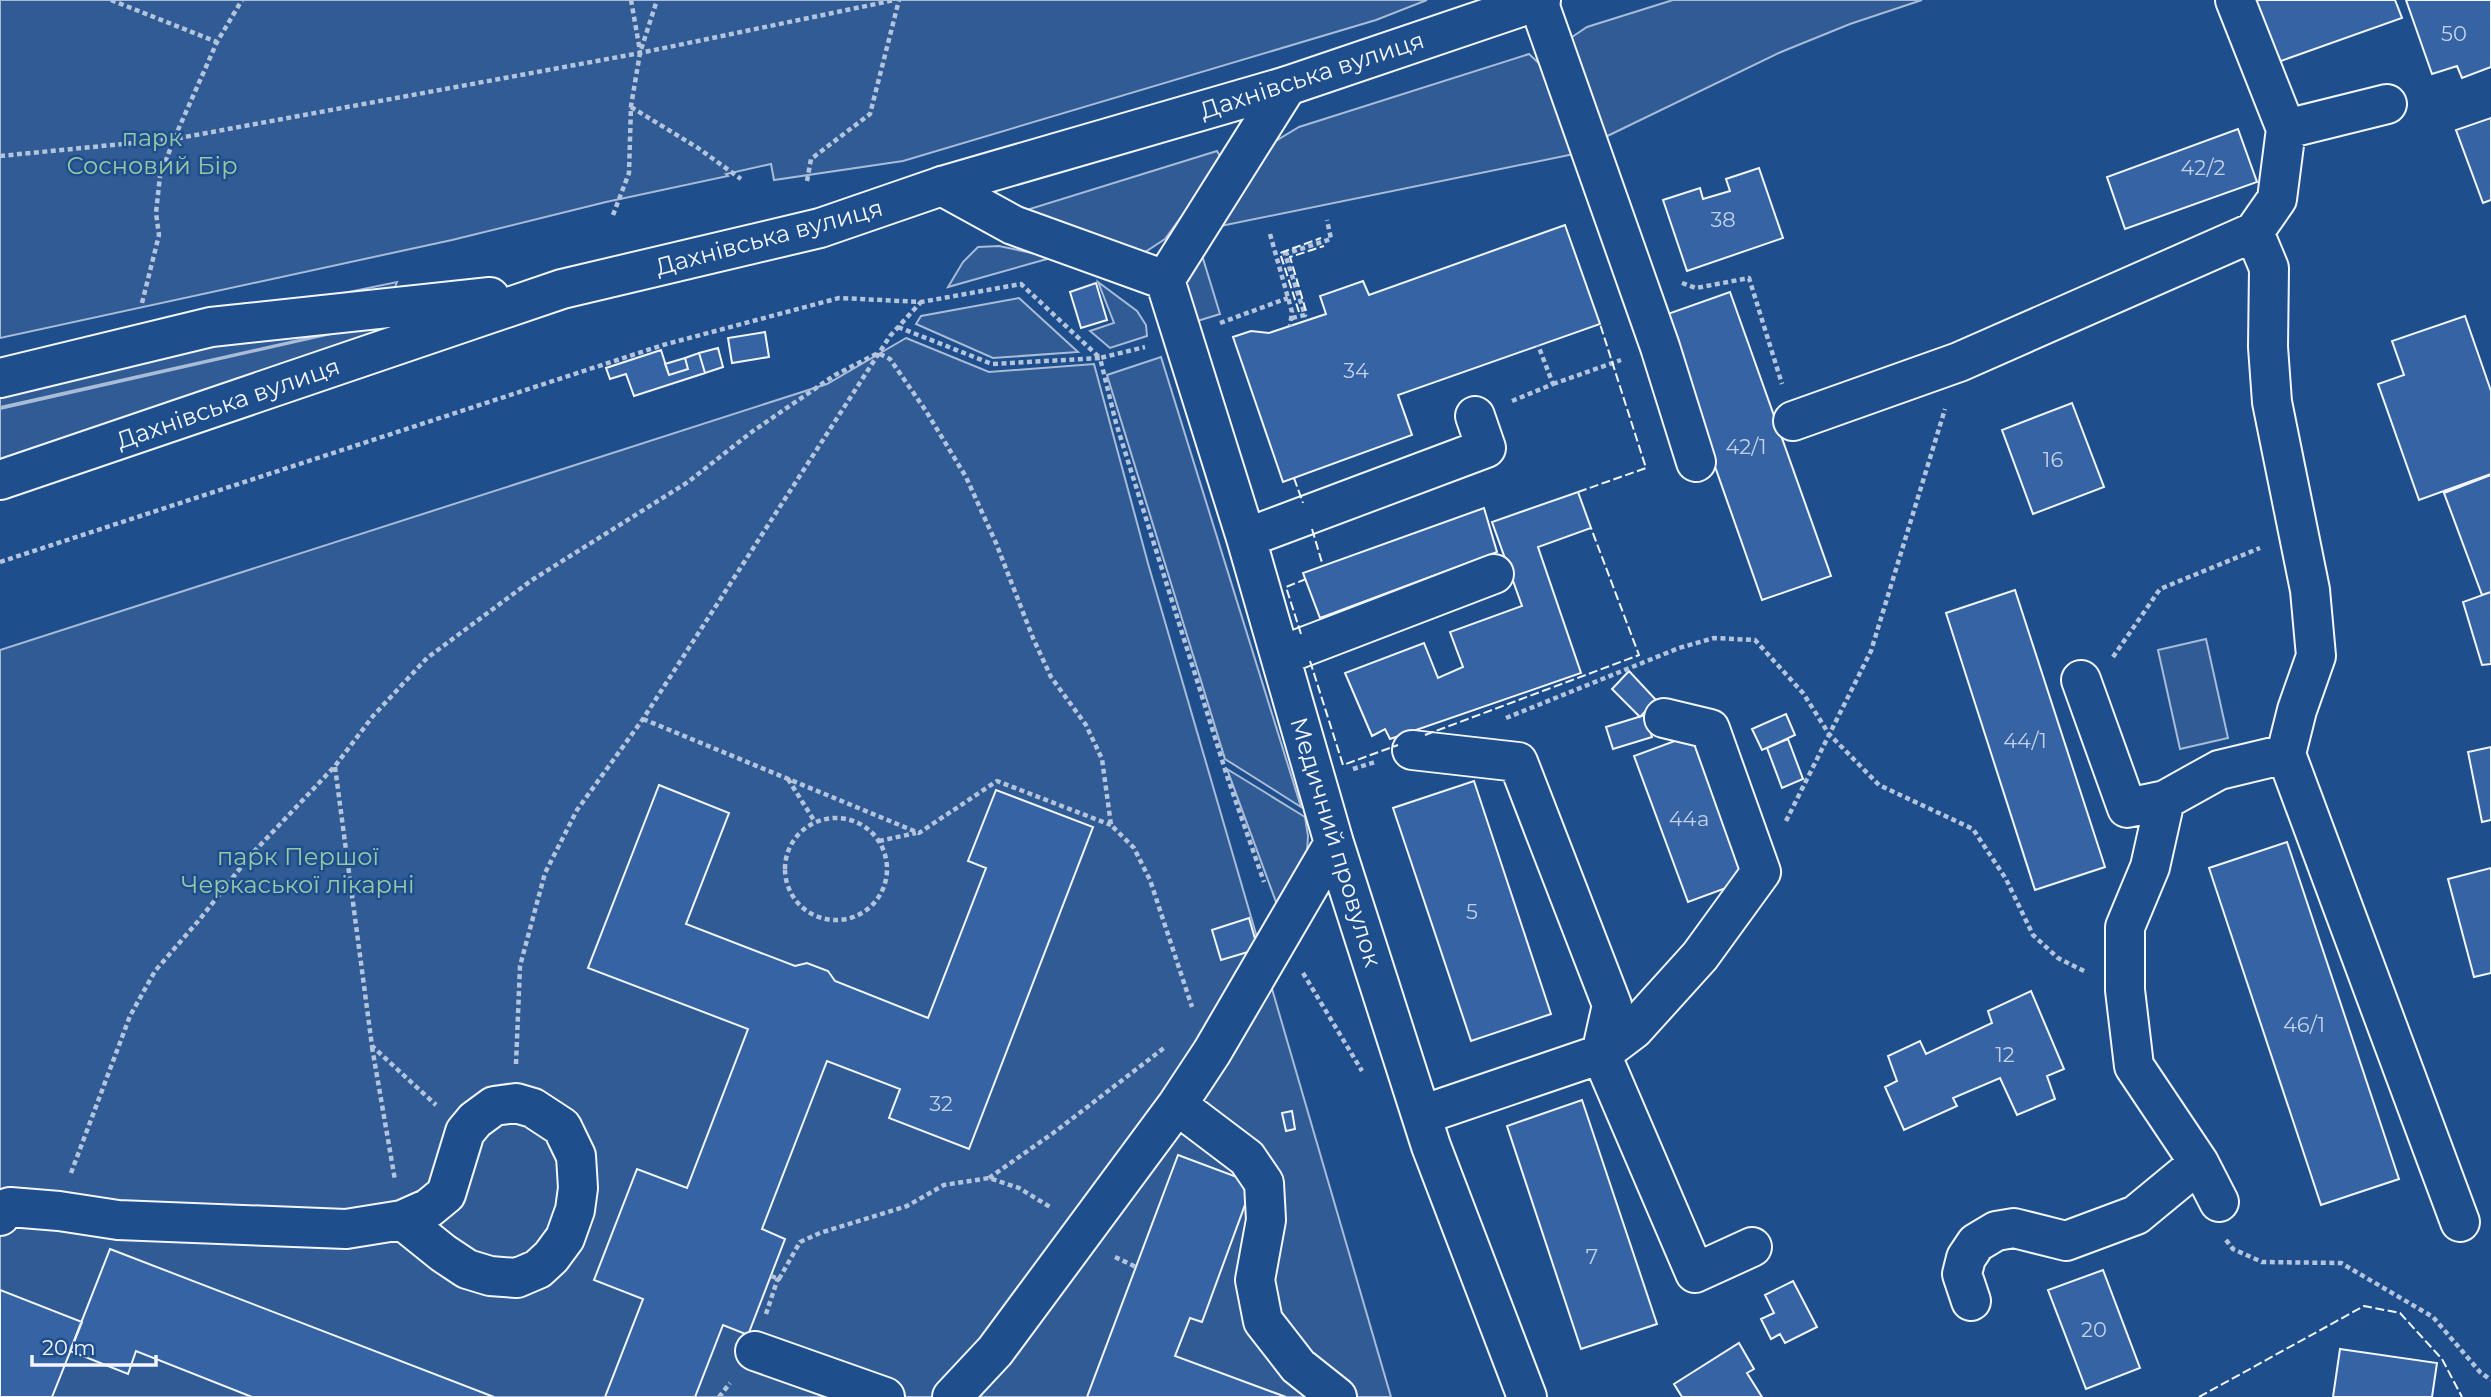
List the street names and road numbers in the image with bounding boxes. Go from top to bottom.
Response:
street label: Дахнівська вулиця [1196,25,1428,125]
street label: Дахнівська вулиця [652,193,886,281]
street label: Дахнівська вулиця [113,351,343,455]
street label: Медичний провулок [1284,714,1388,970]

